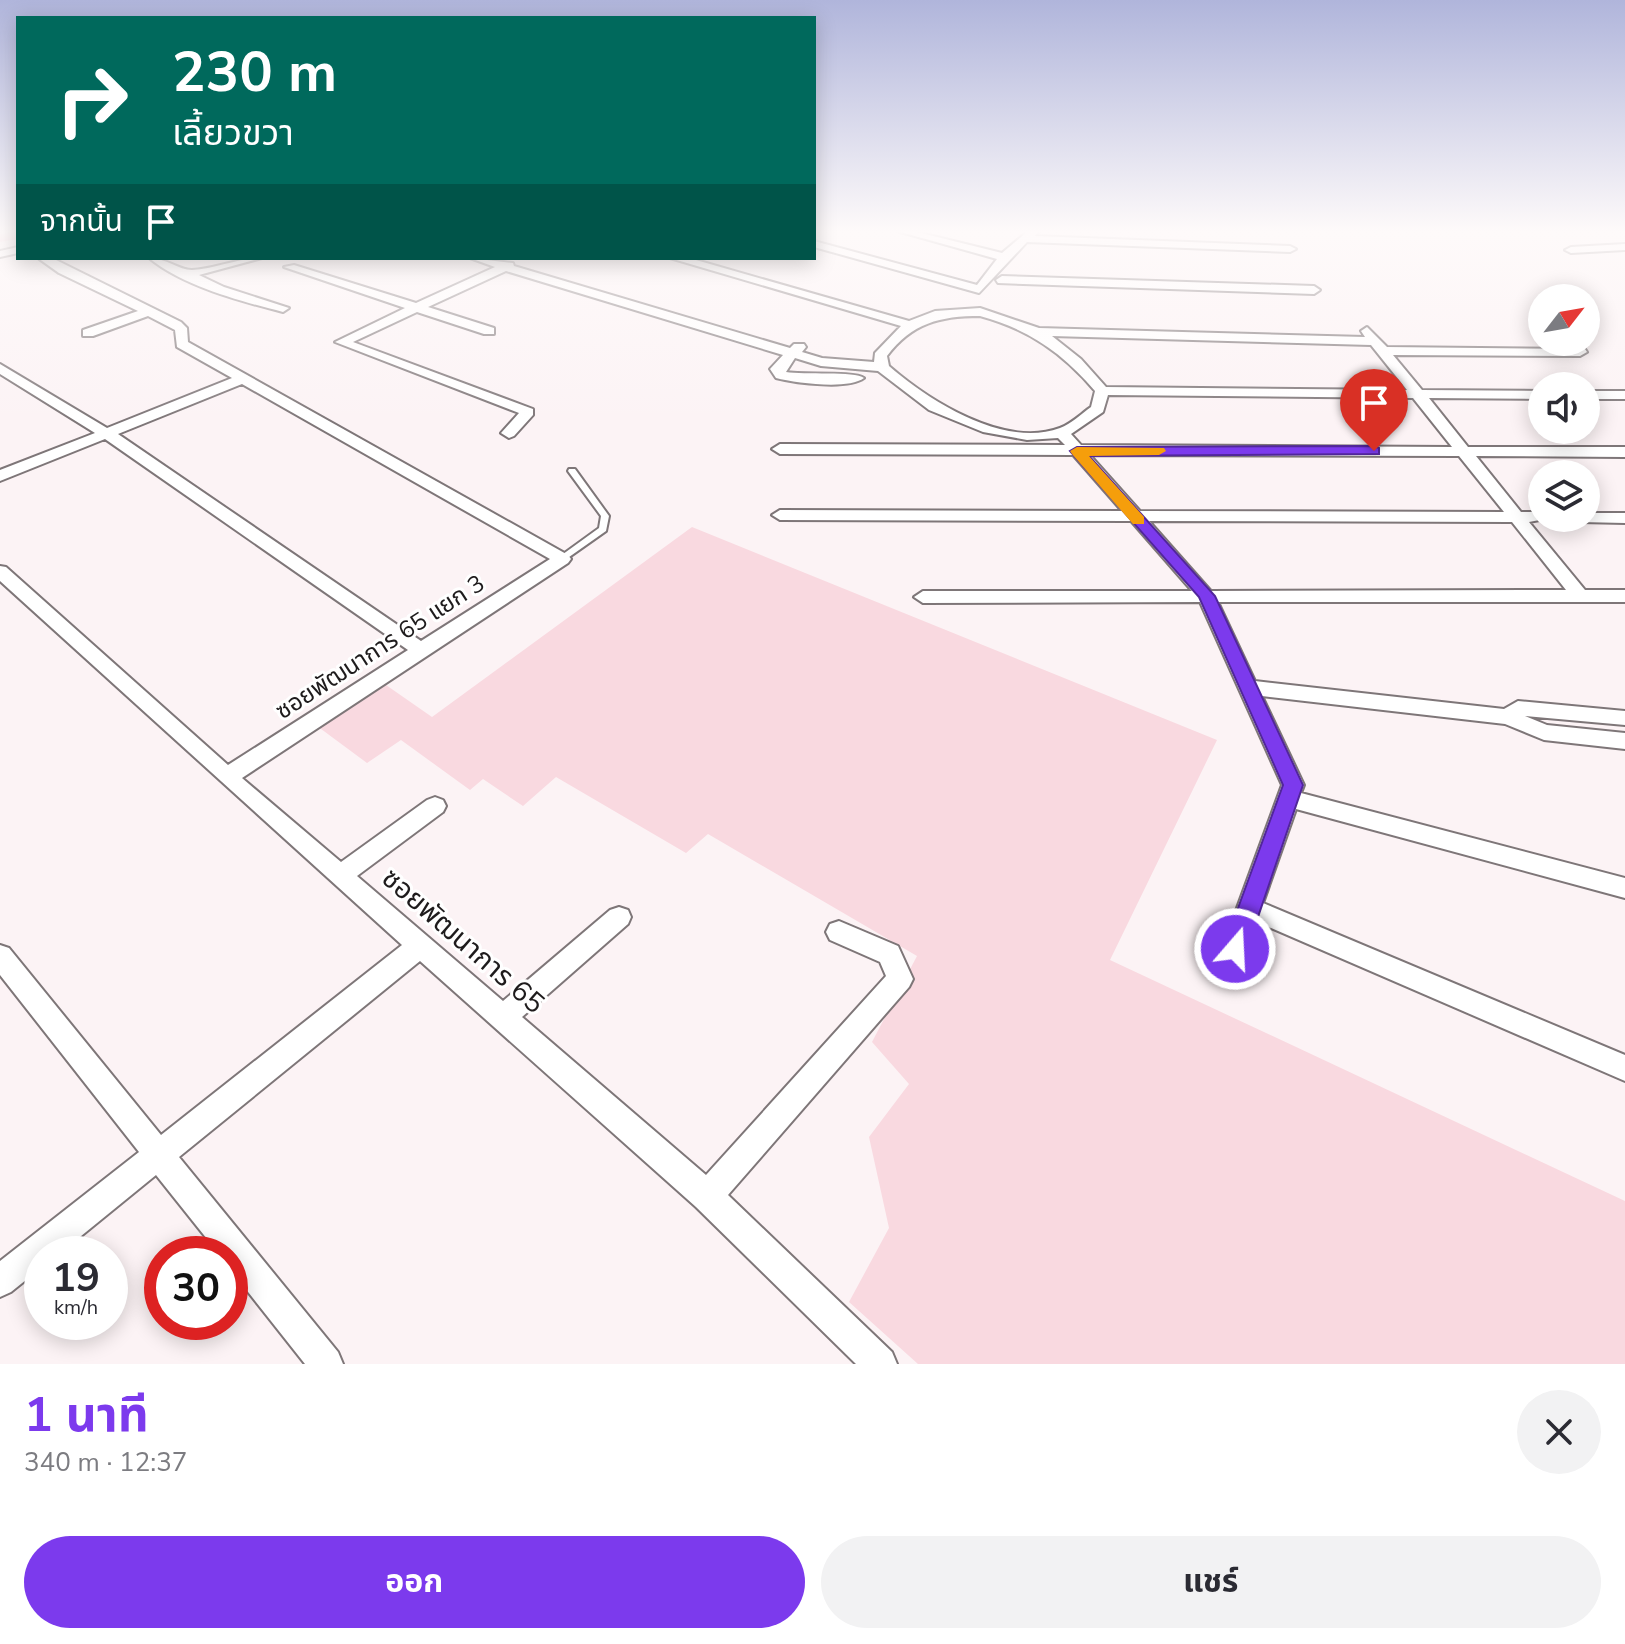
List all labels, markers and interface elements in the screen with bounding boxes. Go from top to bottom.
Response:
text: 230 m [172,34,337,111]
icon: right [40,48,144,152]
text: เลี้ยวขวา [172,109,294,158]
icon: arrive [139,200,183,244]
text: จากนั้น [40,201,123,242]
north arrow [1528,284,1600,356]
map controls [1528,284,1600,532]
pin [1340,369,1408,451]
button: sound [1528,372,1600,444]
icon: arrive [1352,381,1396,425]
button: layers [1528,460,1600,532]
street label: ซอยพัฒนาการ 65 แยก 3 [269,567,491,727]
street label: ซอยพัฒนาการ 65 [373,860,553,1022]
position arrow [1193,907,1277,991]
speed limit sign: 30 [144,1236,248,1340]
text: 19 [52,1251,100,1305]
text: km/h [54,1294,98,1321]
text: 1 นาที [24,1382,149,1448]
button: close [1517,1390,1601,1474]
text: 340 m · 12:37 [24,1445,187,1480]
button: ออก [24,1536,805,1628]
button: แชร์ [821,1536,1601,1628]

